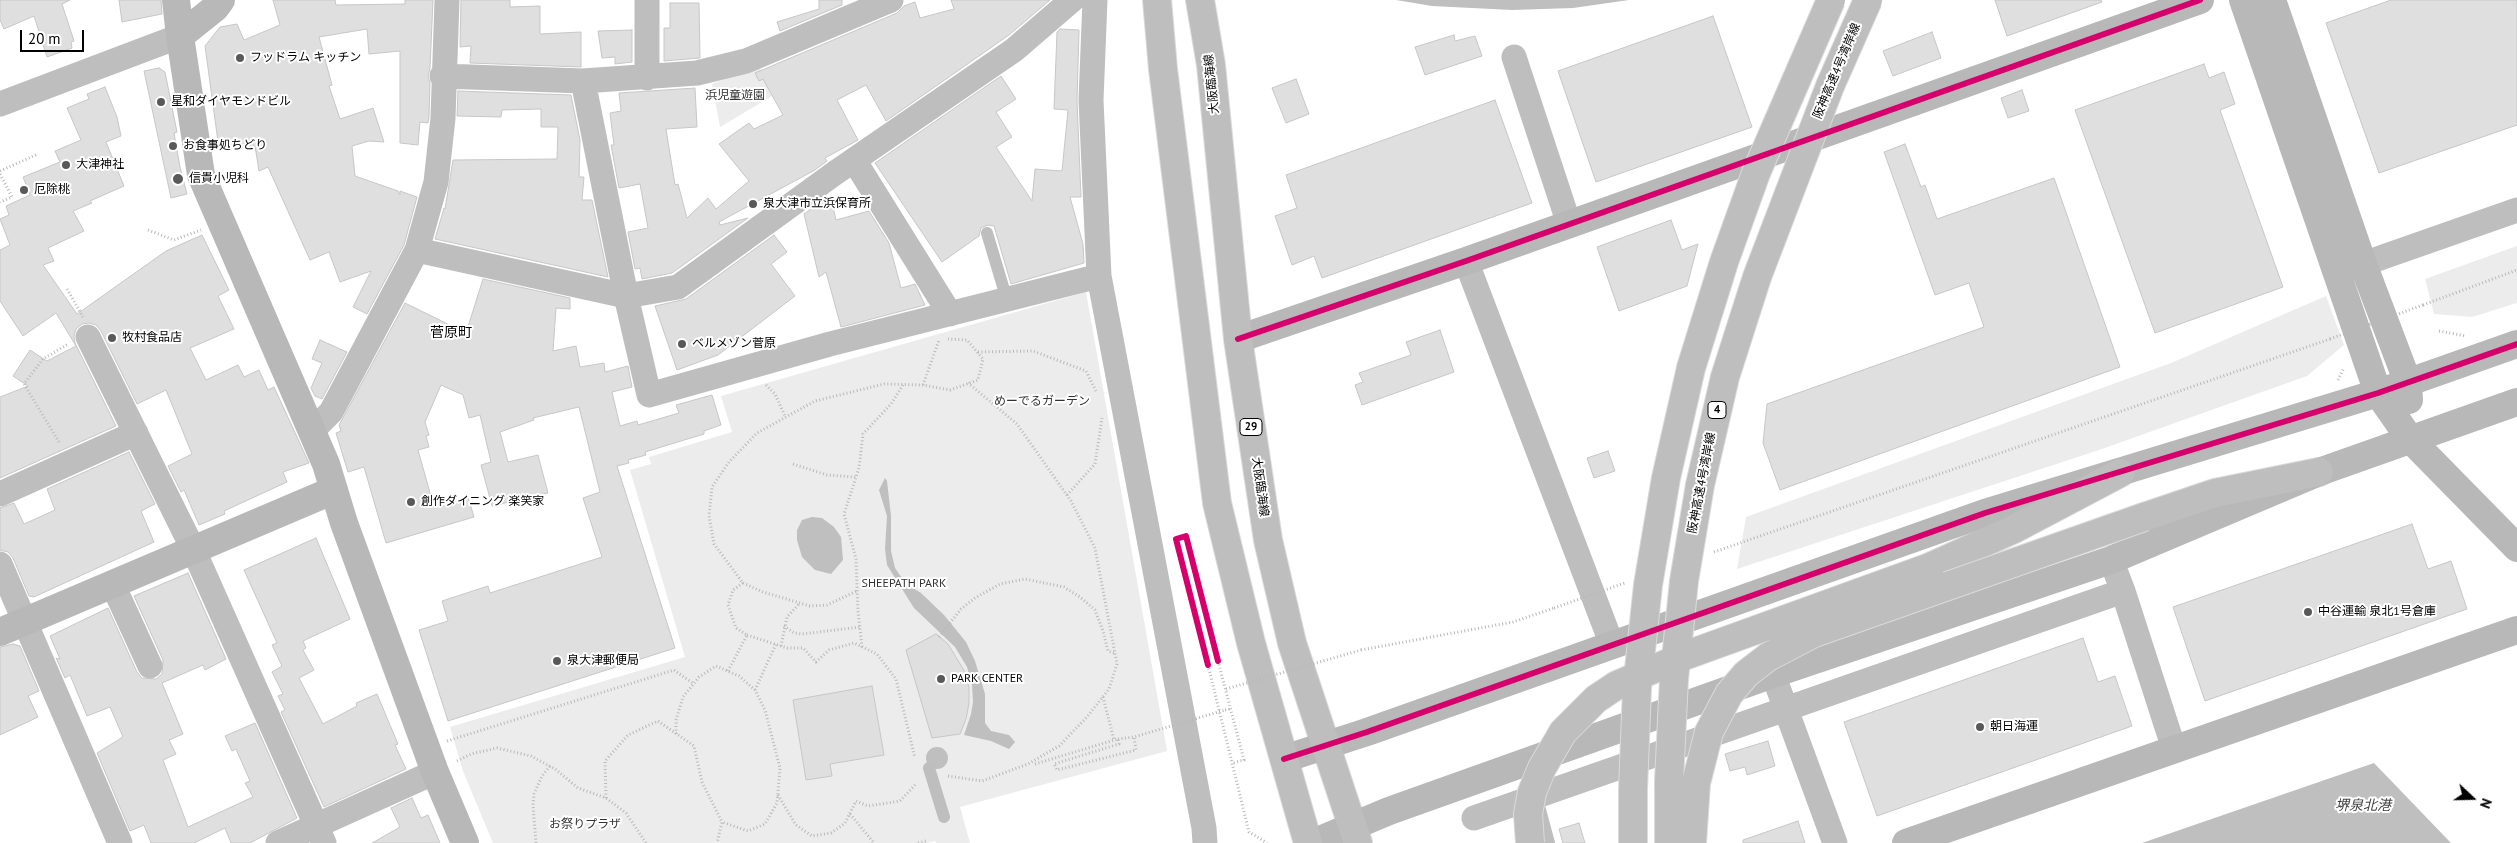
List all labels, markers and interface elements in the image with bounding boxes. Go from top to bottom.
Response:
scale bar [22,20,86,52]
street label: 阪神高速4号湾岸線 [1810,21,1864,121]
text: 20 m [28,29,61,48]
place label: フッドラム キッチン [250,51,361,65]
marker: フッドラム キッチン [234,52,246,64]
street label: 大阪臨海線 [1202,53,1222,115]
park label: 浜児童遊園 [705,89,765,103]
place label: 星和ダイヤモンドビル [171,95,291,109]
marker: 星和ダイヤモンドビル [155,96,167,108]
place label: お食事処ちどり [183,139,267,153]
marker: お食事処ちどり [167,140,179,152]
place label: 大津神社 [76,158,124,172]
marker: 大津神社 [60,159,72,171]
marker: 信貴小児科 [171,172,185,186]
place label: 信貴小児科 [189,172,249,186]
place label: 厄除桃 [34,183,70,197]
marker: 厄除桃 [18,184,30,196]
place label: 泉大津市立浜保育所 [763,197,871,211]
marker: 泉大津市立浜保育所 [747,198,759,210]
district label: 菅原町 [430,325,472,341]
place label: 牧村食品店 [122,331,182,345]
marker: 牧村食品店 [106,332,118,344]
place label: ベルメゾン菅原 [692,337,776,351]
marker: ベルメゾン菅原 [676,338,688,350]
park label: めーでるガーデン [994,395,1090,409]
road number: 4 [1708,402,1726,418]
road number: 29 [1240,418,1262,436]
street label: 阪神高速4号湾岸線 [1685,431,1719,535]
street label: 大阪臨海線 [1249,456,1271,518]
place label: 創作ダイニング 楽笑家 [421,495,544,509]
marker: 創作ダイニング 楽笑家 [405,496,417,508]
park label: SHEEPATH PARK [862,577,946,591]
place label: 中谷運輸 泉北1号倉庫 [2318,605,2436,619]
marker: 中谷運輸 泉北1号倉庫 [2302,606,2314,618]
place label: 泉大津郵便局 [567,654,639,668]
marker: 泉大津郵便局 [551,655,563,667]
place label: PARK CENTER [951,672,1023,686]
marker: PARK CENTER [935,673,947,685]
place label: 朝日海運 [1990,720,2038,734]
marker: 朝日海運 [1974,721,1986,733]
north arrow [2447,773,2497,823]
text: N [2476,796,2496,811]
water label: 堺泉北港 [2335,798,2391,814]
park label: お祭りプラザ [549,818,621,832]

